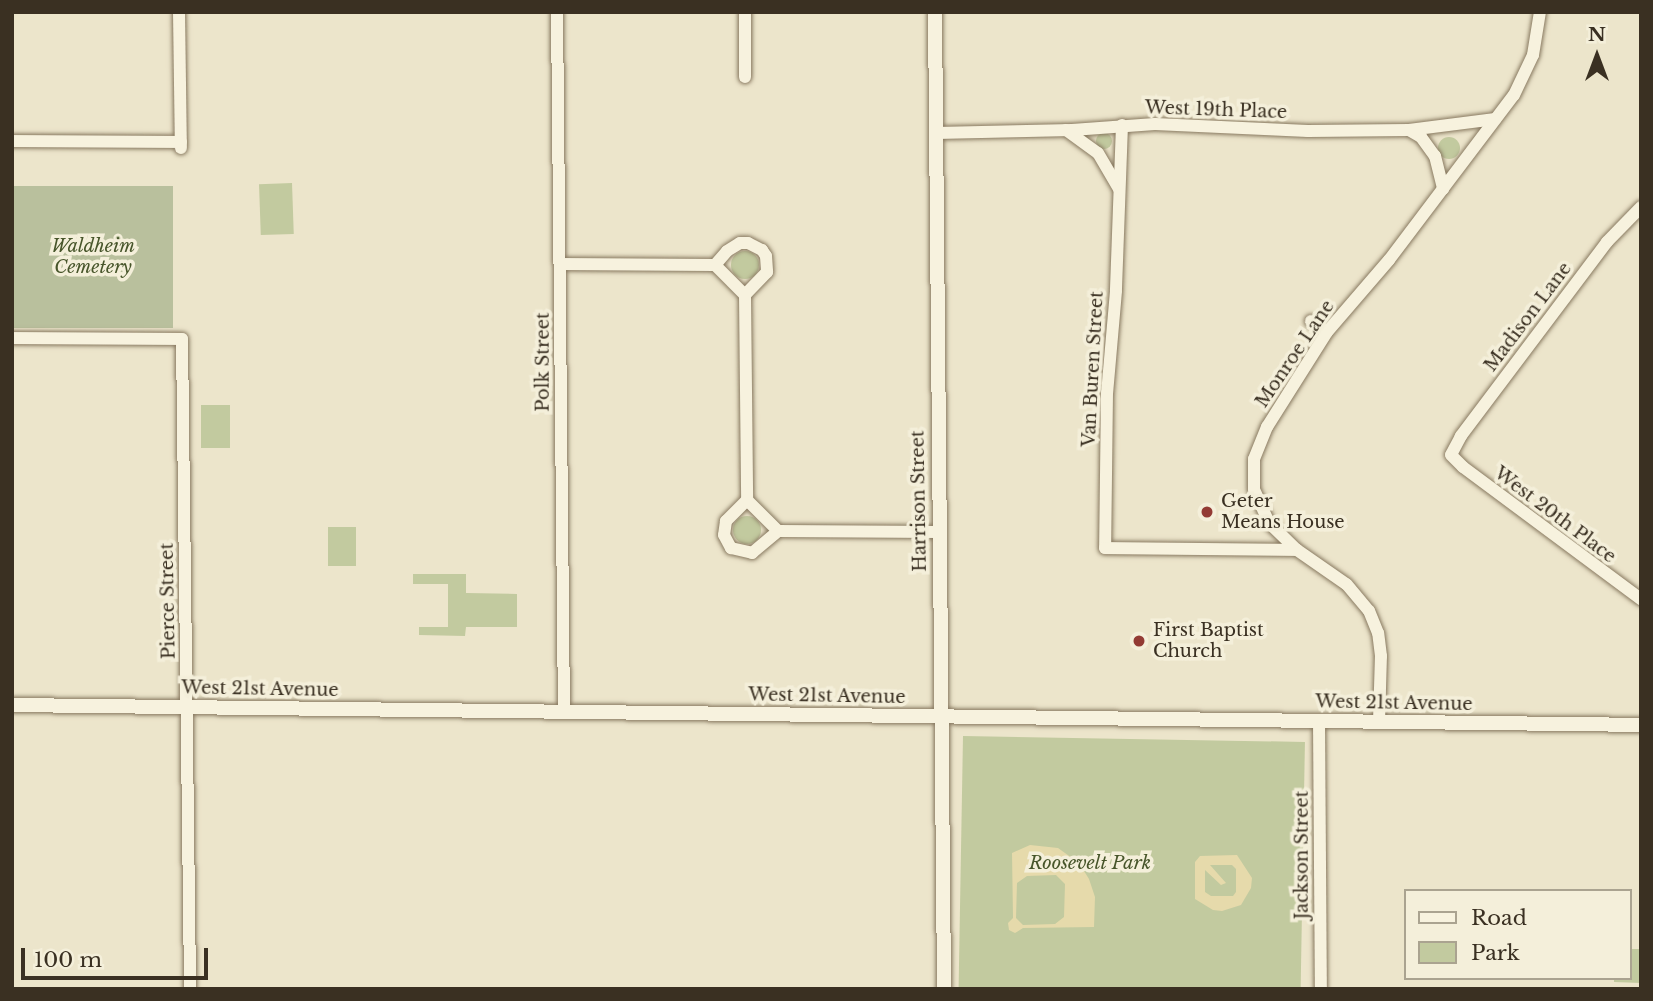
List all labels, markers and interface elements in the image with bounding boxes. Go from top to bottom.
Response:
north arrow [1562,21,1632,91]
text: N [1588,23,1606,46]
street label: West 19th Place [1144,97,1288,123]
park label: Waldheim Cemetery [51,236,135,278]
street label: Madison Lane [1480,258,1576,376]
street label: Van Buren Street [1078,290,1108,448]
street label: Monroe Lane [1251,296,1339,412]
street label: Polk Street [532,312,554,412]
street label: Harrison Street [907,430,931,572]
street label: West 20th Place [1490,462,1620,568]
place label: Geter Means House [1221,491,1345,534]
marker: Geter Means House [1199,504,1215,520]
street label: Pierce Street [156,543,180,659]
place label: First Baptist Church [1153,620,1264,662]
marker: First Baptist Church [1131,633,1147,649]
street label: West 21st Avenue [181,677,339,701]
street label: West 21st Avenue [748,684,906,708]
street label: West 21st Avenue [1315,691,1473,715]
street label: Jackson Street [1291,791,1313,919]
park label: Roosevelt Park [1029,852,1151,874]
legend [1404,889,1632,980]
text: Road [1471,905,1527,931]
scale bar [24,934,212,978]
text: Park [1471,940,1520,966]
text: 100 m [34,947,102,973]

